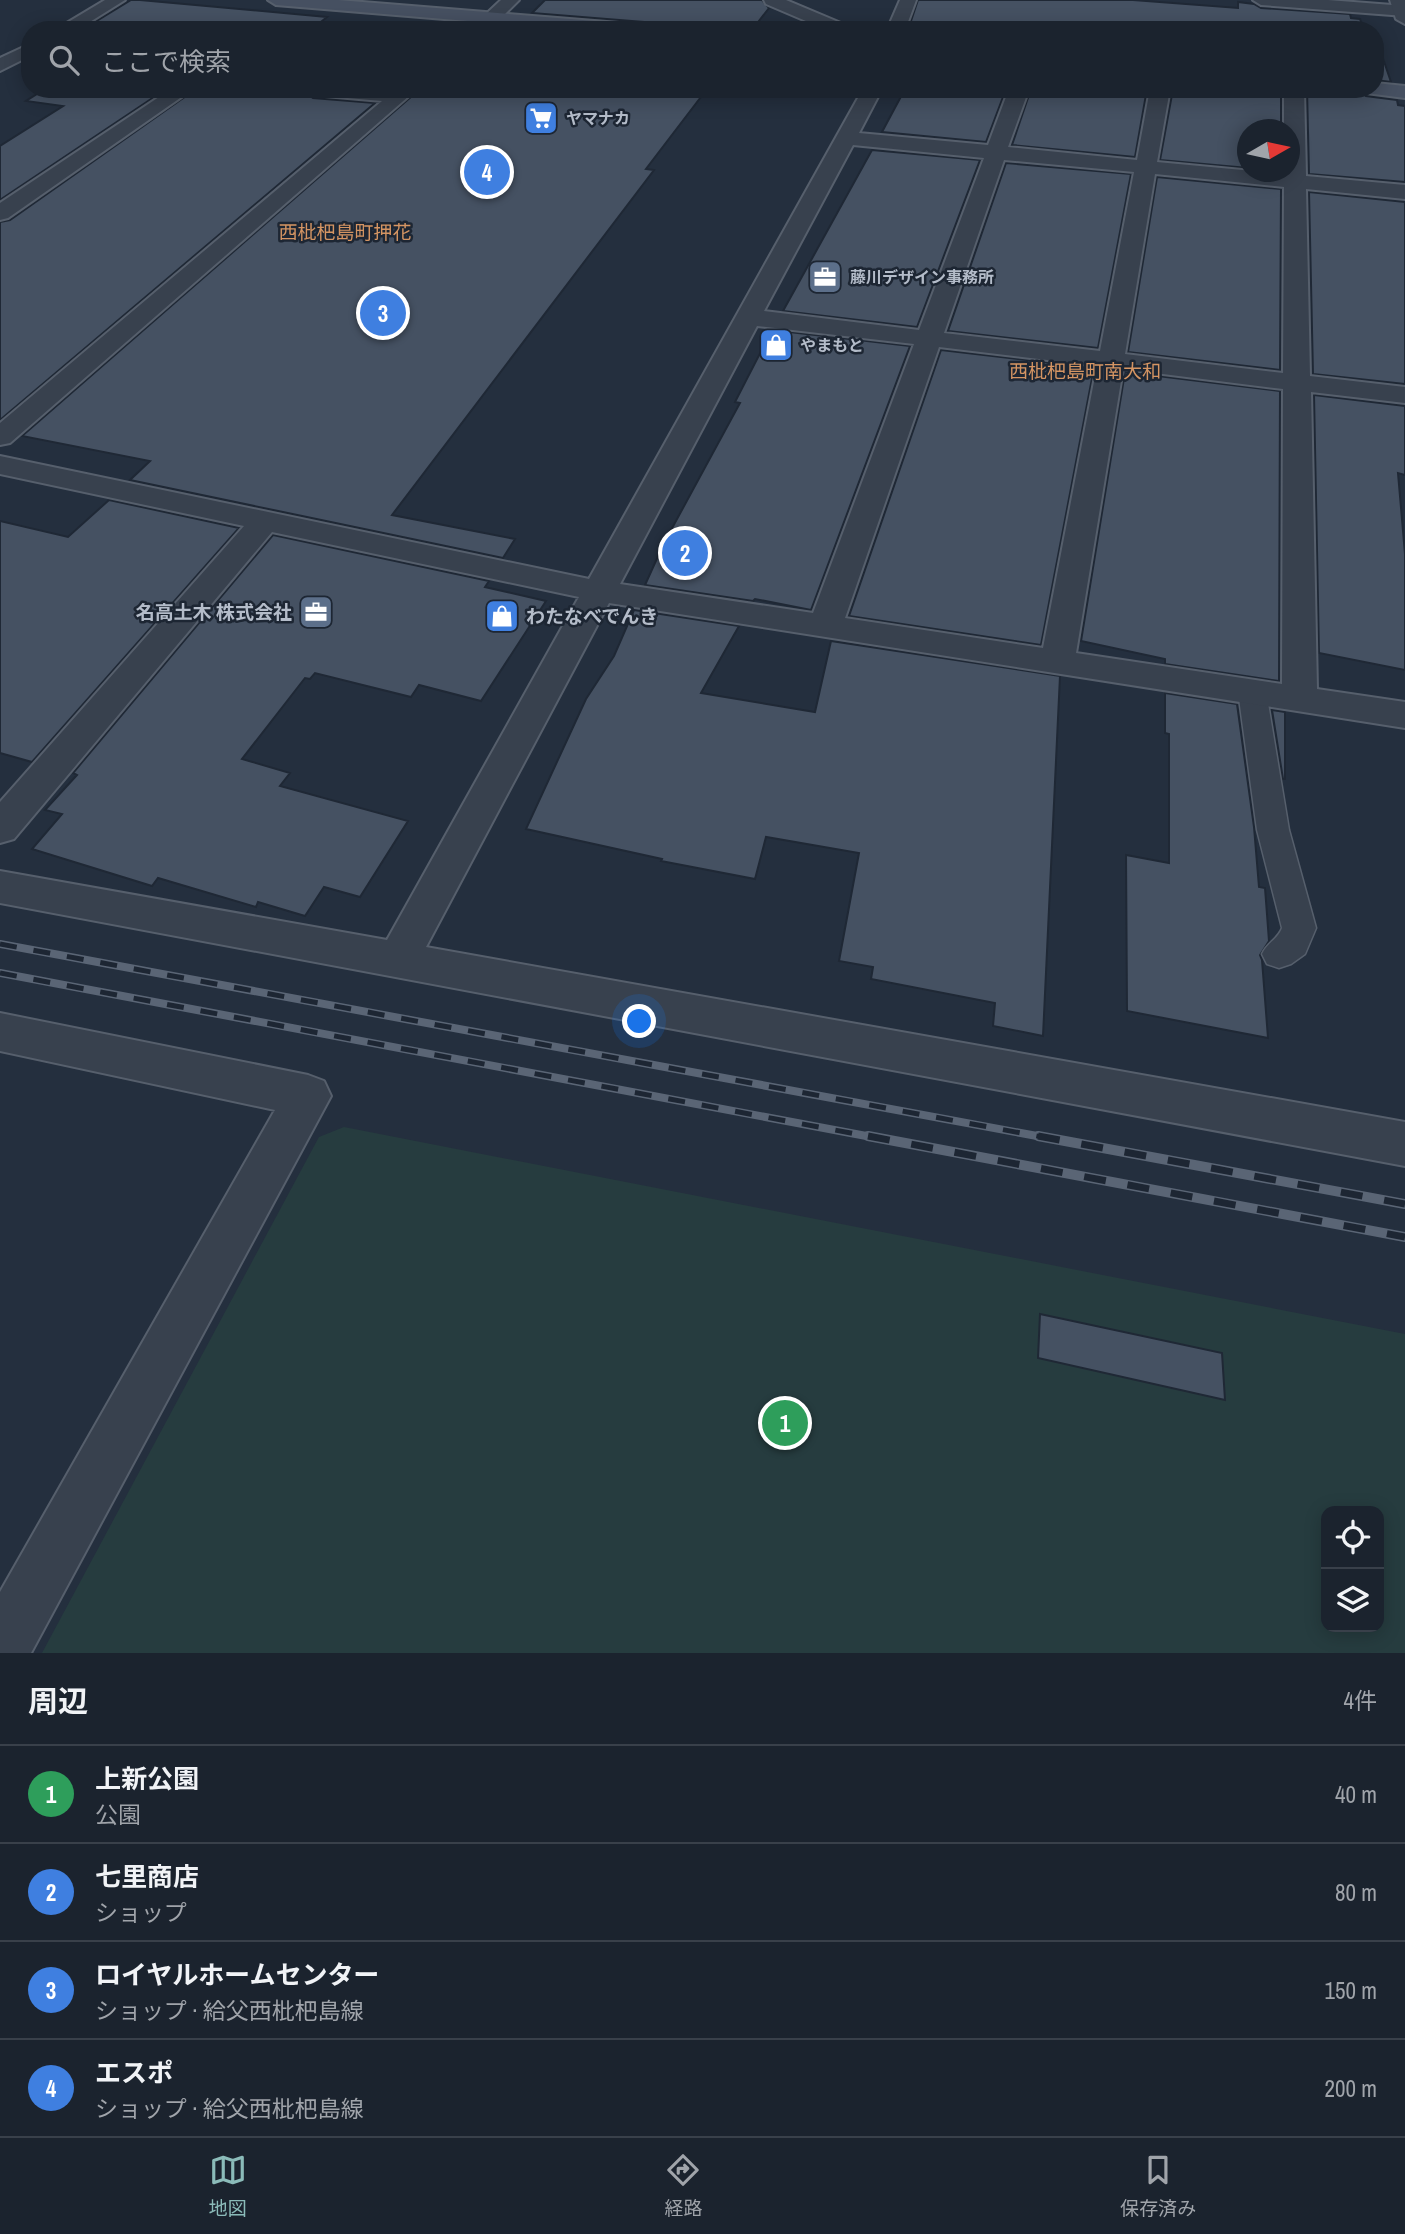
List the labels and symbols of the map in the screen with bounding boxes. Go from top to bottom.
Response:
supermarket icon: ヤマナカ [522,99,560,137]
place label: ヤマナカ [566,107,630,129]
north arrow [1237,119,1300,182]
pin: 4 [464,146,510,198]
district label: 西枇杷島町押花 [278,219,412,245]
office icon: 藤川デザイン事務所 [806,258,844,296]
place label: 藤川デザイン事務所 [850,266,994,288]
pin: 3 [360,287,406,339]
shop icon: やまもと [757,326,795,364]
place label: やまもと [800,334,864,356]
district label: 西枇杷島町南大和 [1009,358,1161,384]
pin: 2 [662,527,708,579]
office icon: 名高土木 株式会社 [297,593,335,631]
shop icon: わたなべでんき [483,597,521,635]
place label: 名高土木 株式会社 [136,599,292,625]
place label: わたなべでんき [526,603,658,629]
your location [622,1004,656,1038]
pin: 1 [762,1397,808,1449]

